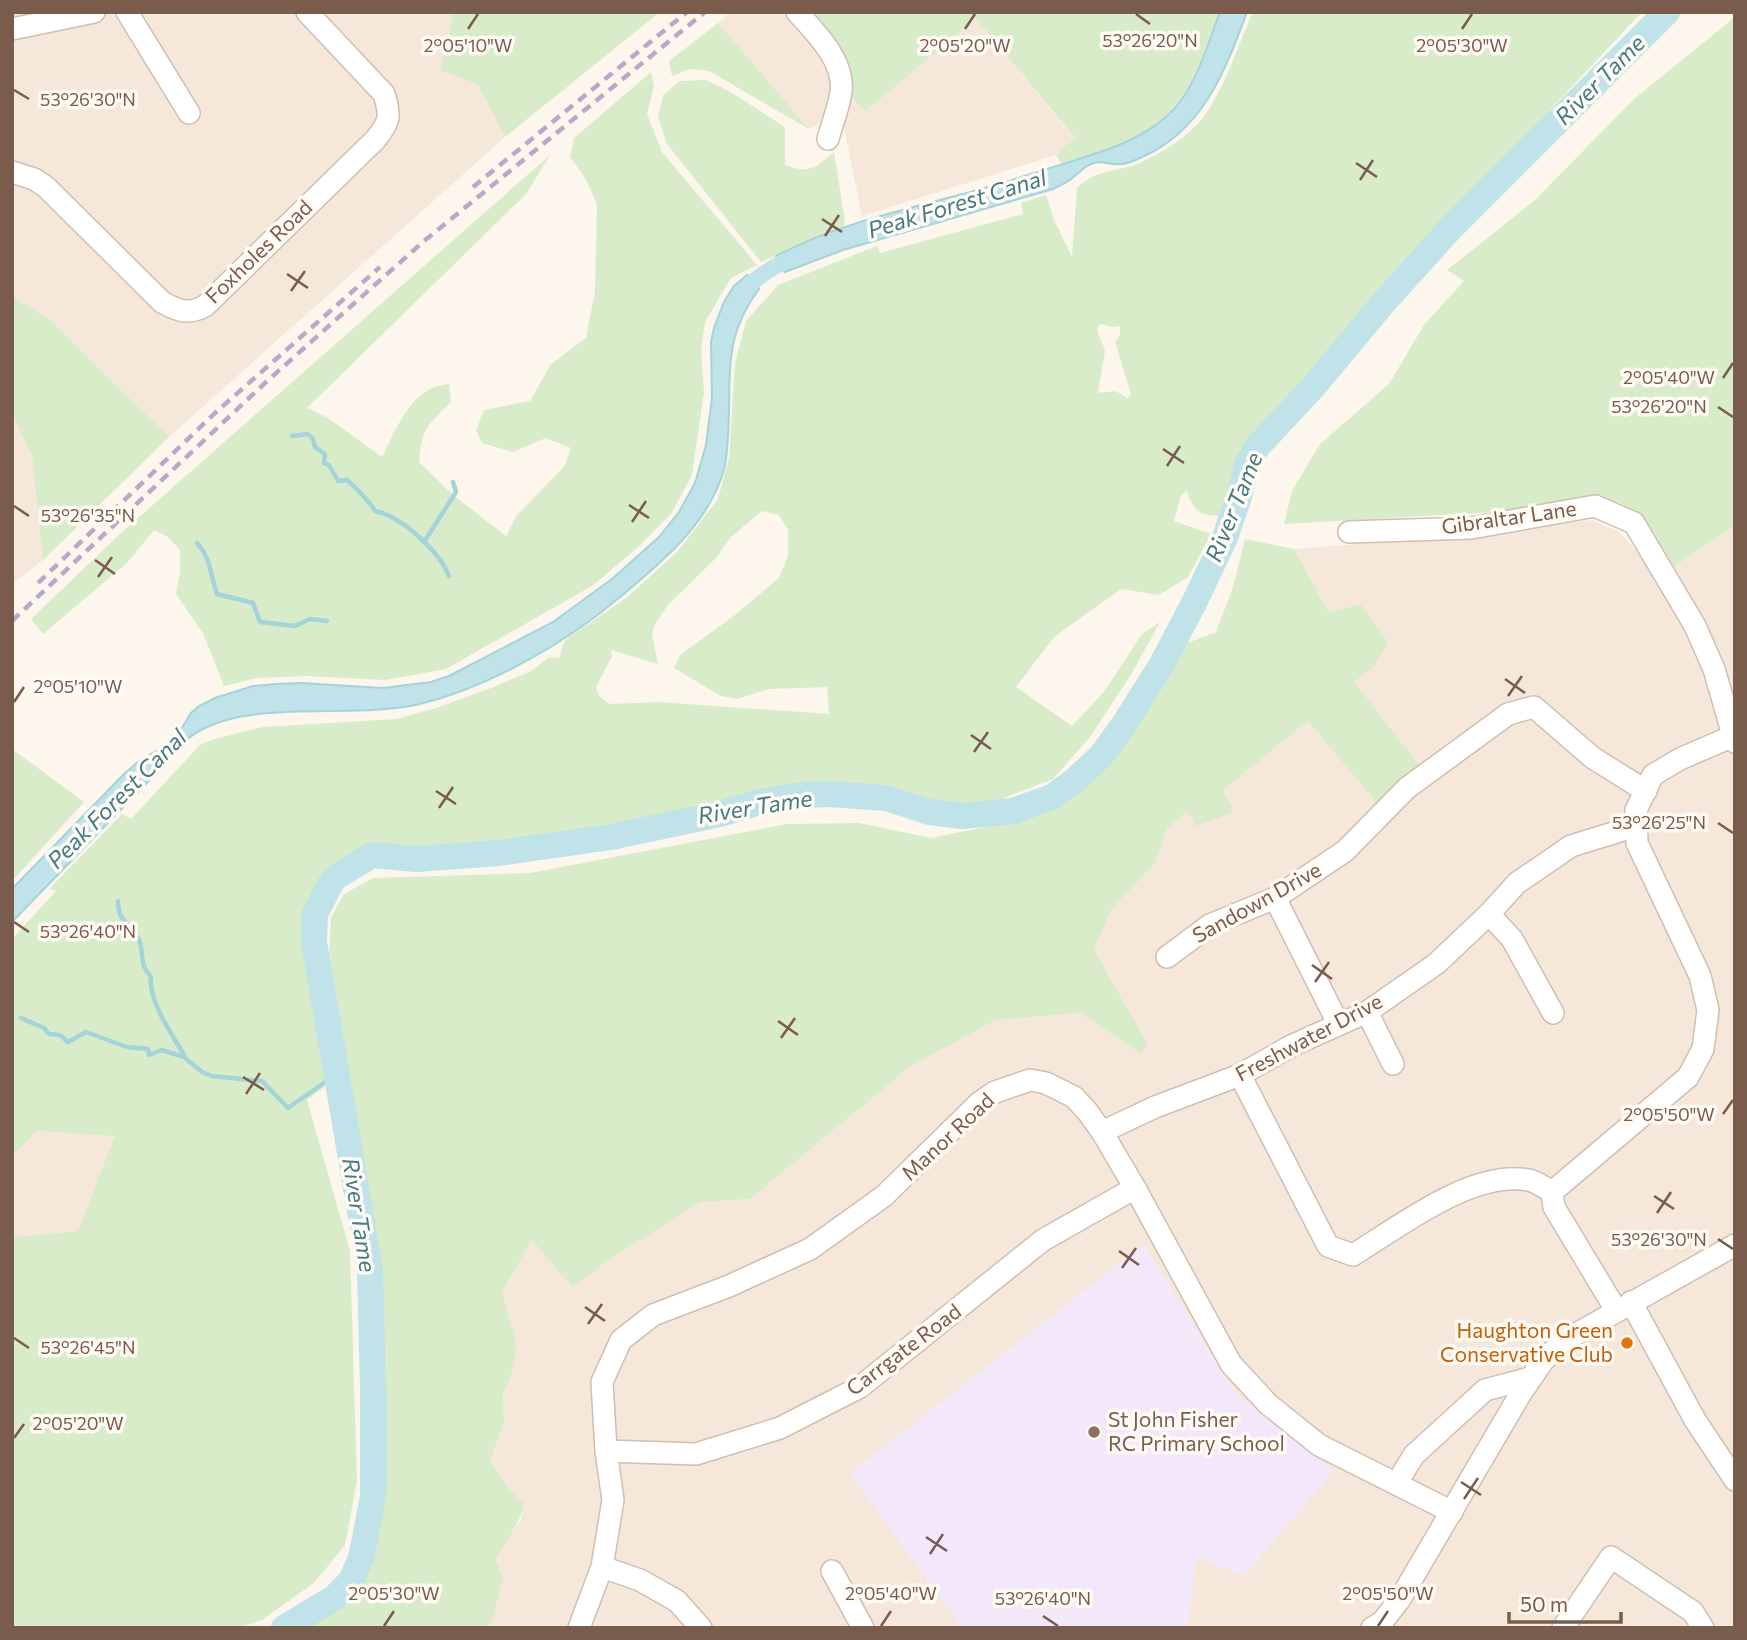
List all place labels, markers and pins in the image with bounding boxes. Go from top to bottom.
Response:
place label: Haughton Green Conservative Club [1440,1317,1613,1366]
marker: Haughton Green Conservative Club [1619,1335,1635,1351]
place label: St John Fisher RC Primary School [1108,1406,1285,1455]
marker: St John Fisher RC Primary School [1086,1424,1102,1440]

